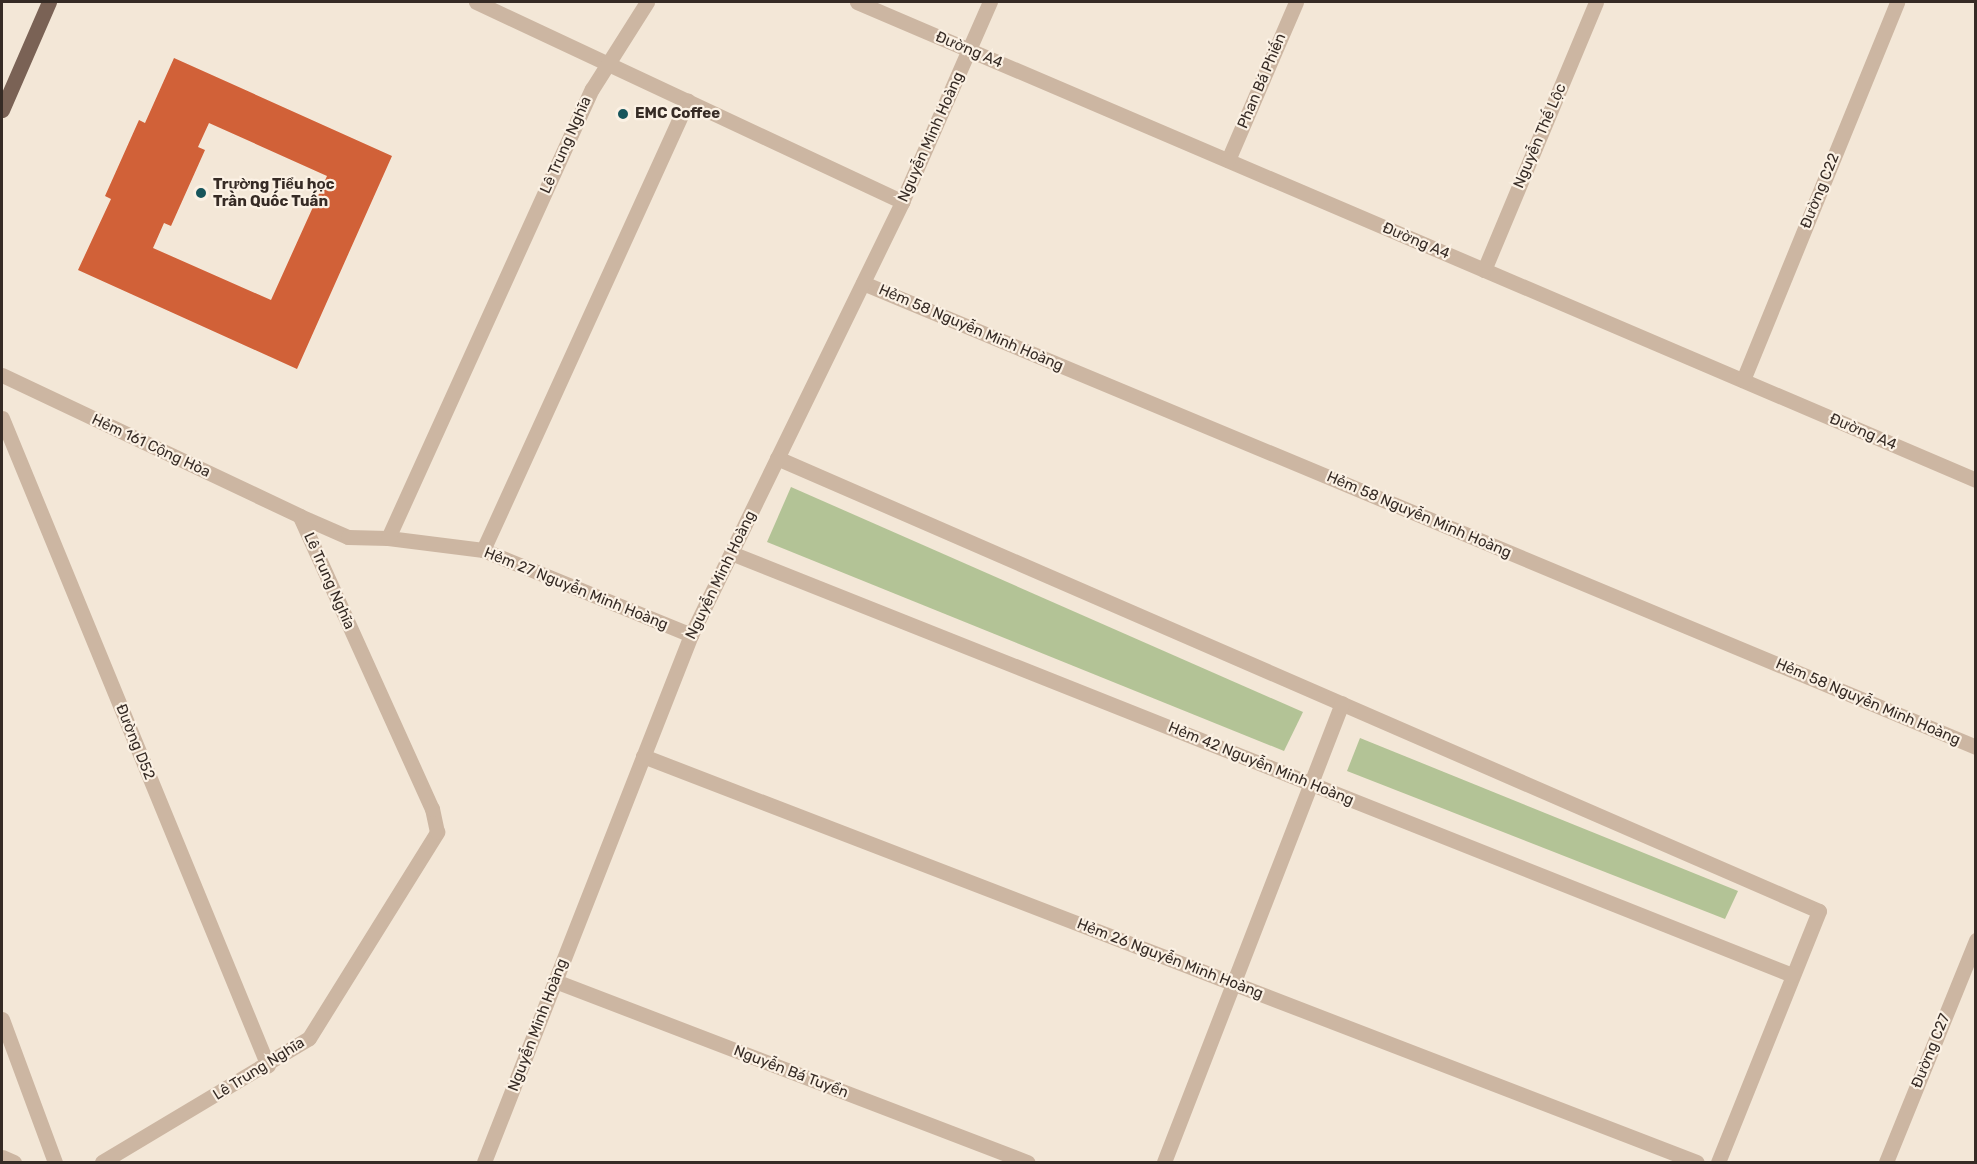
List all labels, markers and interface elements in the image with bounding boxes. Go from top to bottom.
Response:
street label: Đường A4 [933,28,1005,72]
street label: Phan Bá Phiến [1234,31,1290,131]
street label: Nguyễn Minh Hoàng [894,69,968,205]
street label: Nguyễn Thế Lộc [1510,81,1570,191]
street label: Lê Trung Nghĩa [536,94,596,196]
place label: EMC Coffee [635,105,720,123]
marker: EMC Coffee [616,107,630,121]
street label: Đường C22 [1797,151,1843,231]
place label: Trường Tiểu học Trần Quốc Tuấn [213,175,335,210]
marker: Trường Tiểu học Trần Quốc Tuấn [194,186,208,200]
street label: Đường A4 [1380,219,1452,263]
street label: Hẻm 58 Nguyễn Minh Hoàng [876,281,1066,375]
street label: Đường A4 [1827,410,1899,454]
street label: Hẻm 161 Cộng Hòa [89,411,213,481]
street label: Hẻm 58 Nguyễn Minh Hoàng [1324,468,1514,562]
street label: Nguyễn Minh Hoàng [682,508,760,642]
street label: Lê Trung Nghĩa [299,530,359,632]
street label: Hẻm 27 Nguyễn Minh Hoàng [481,544,671,634]
street label: Hẻm 58 Nguyễn Minh Hoàng [1773,655,1963,749]
street label: Đường D52 [112,701,158,783]
street label: Hẻm 42 Nguyễn Minh Hoàng [1166,718,1356,810]
street label: Hẻm 26 Nguyễn Minh Hoàng [1074,915,1266,1003]
street label: Nguyễn Minh Hoàng [504,956,572,1094]
street label: Đường C27 [1908,1011,1954,1091]
street label: Lê Trung Nghĩa [210,1034,308,1104]
street label: Nguyễn Bá Tuyển [731,1042,851,1102]

